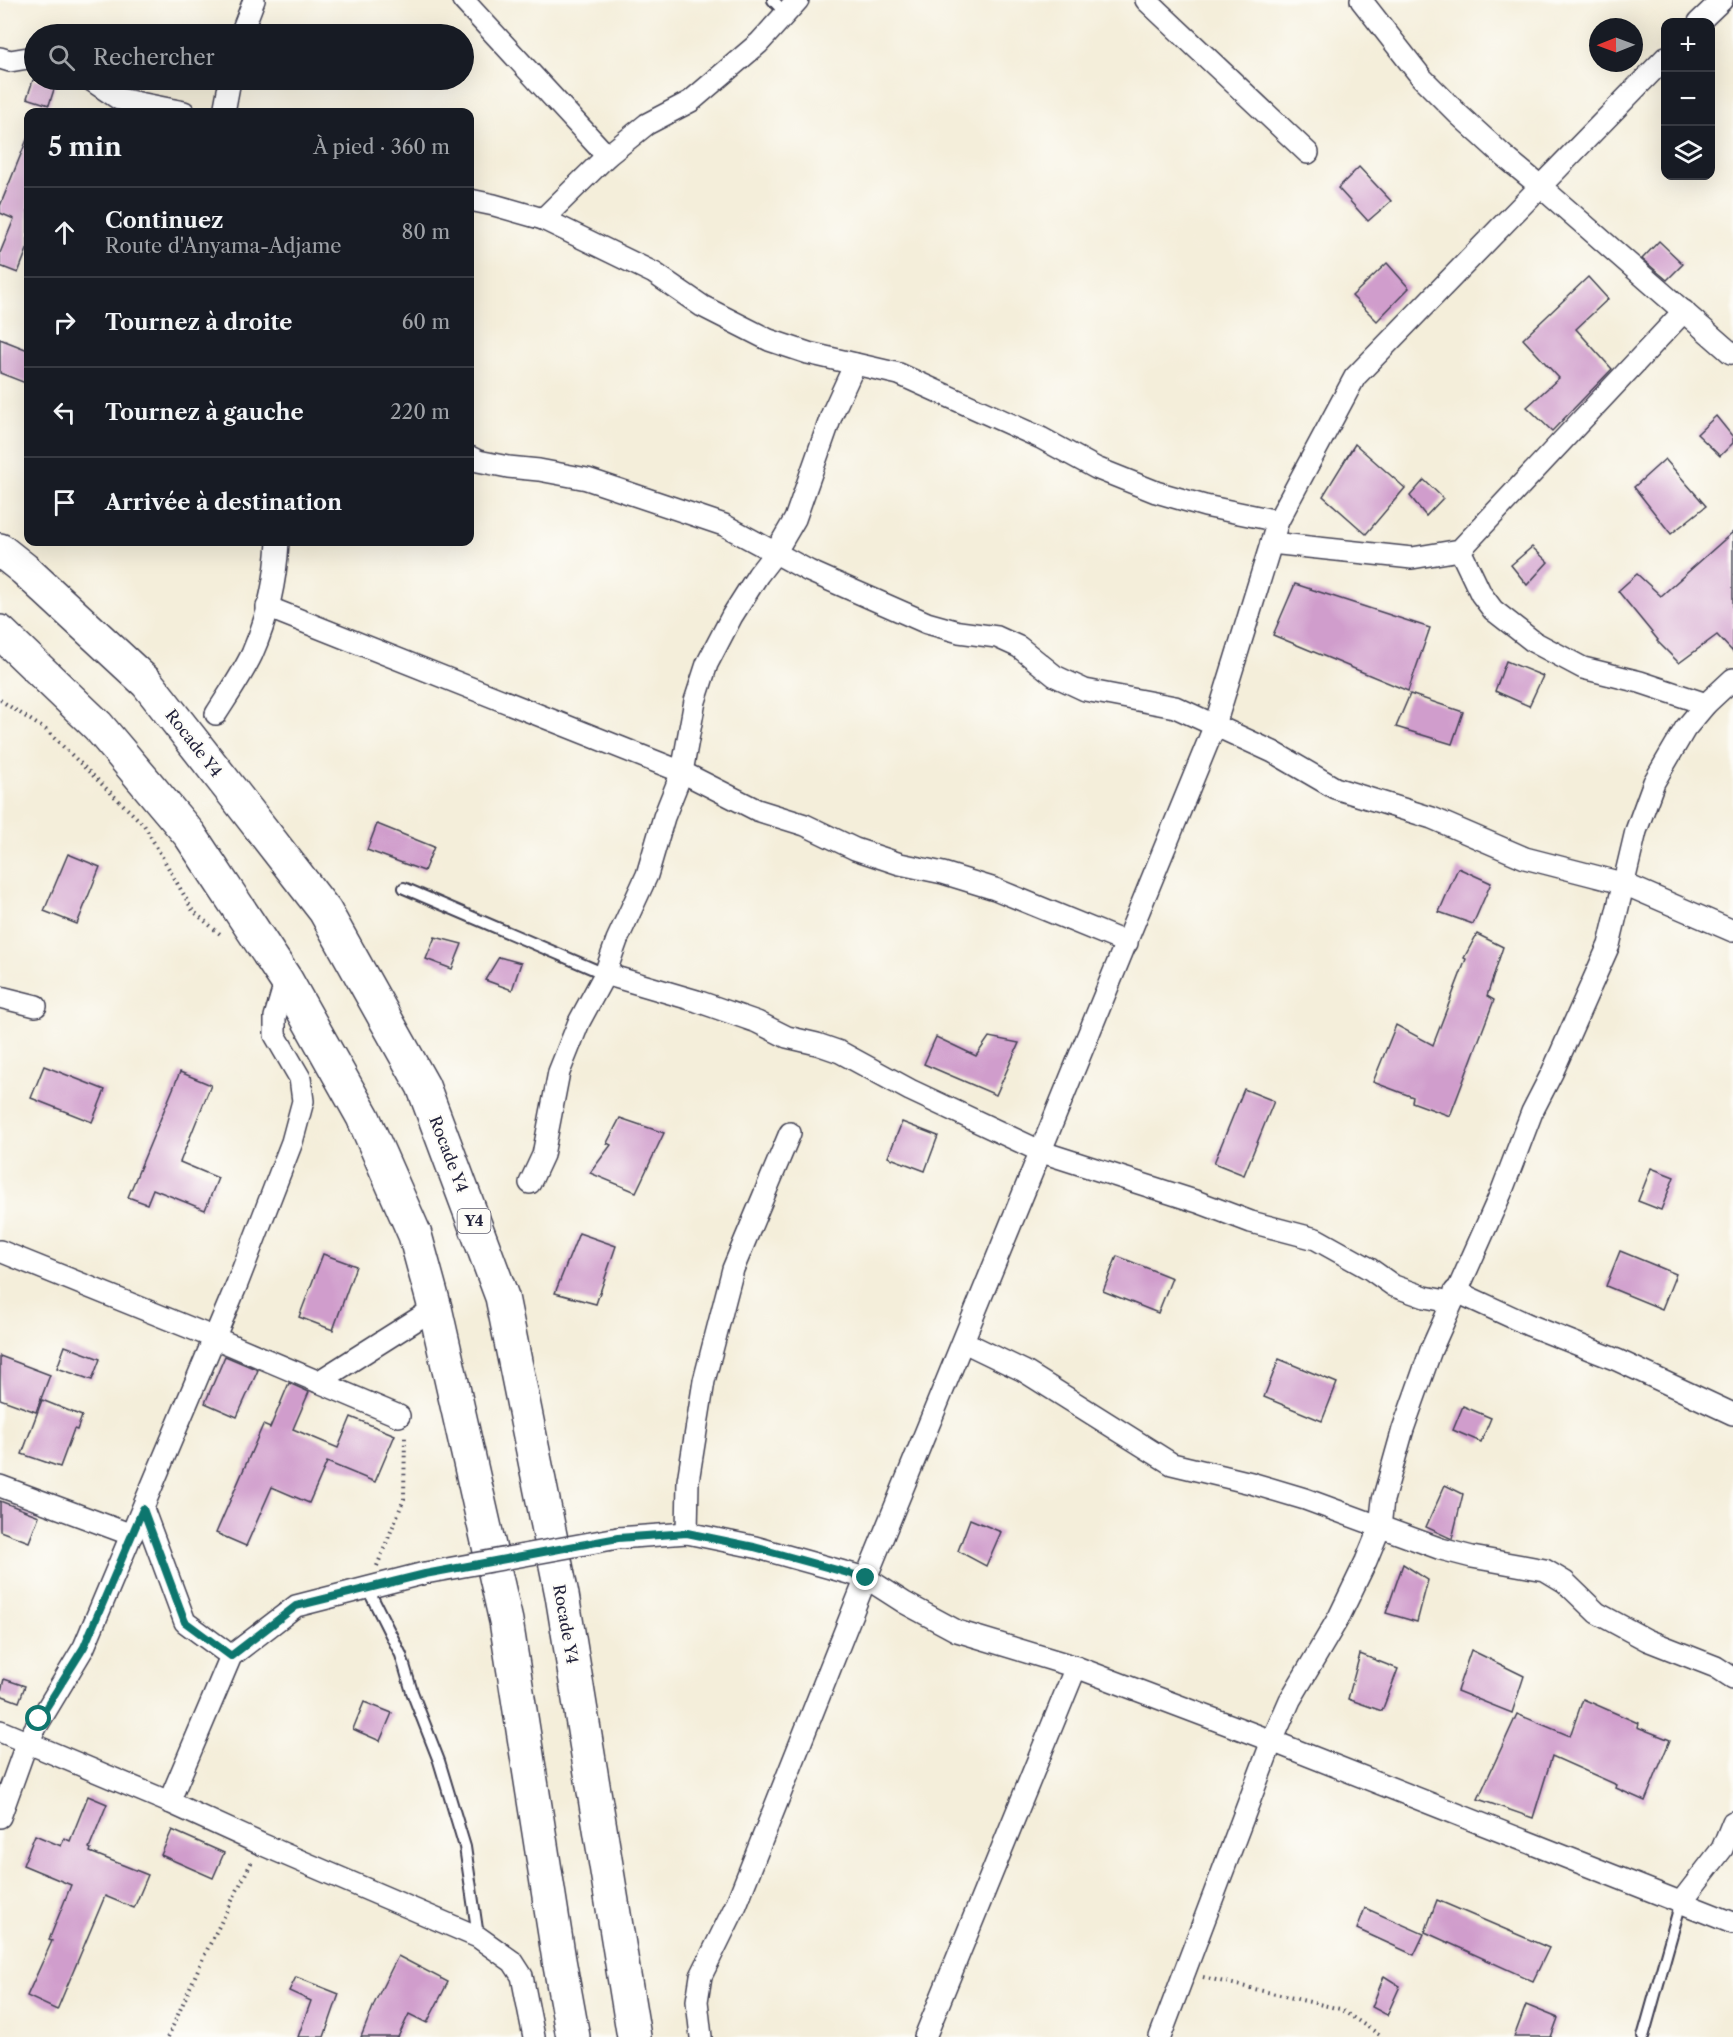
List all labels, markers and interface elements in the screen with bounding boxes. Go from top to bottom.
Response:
north arrow [1589,18,1643,72]
map controls [1661,18,1715,180]
button: + [1661,18,1715,72]
search box [24,24,474,90]
icon: search [45,41,78,74]
text: Rechercher [93,44,215,71]
button: − [1661,72,1715,126]
button: layers [1661,126,1715,180]
text: 5 min [48,131,122,163]
text: À pied · 360 m [313,135,450,159]
text: Continuez [105,207,224,234]
icon: ahead [48,216,81,249]
text: 80 m [402,220,450,244]
text: Route d'Anyama-Adjame [105,234,342,258]
icon: right [48,306,81,339]
text: Tournez à droite [105,309,292,336]
text: 60 m [402,310,450,334]
icon: left [48,396,81,429]
text: Tournez à gauche [105,399,304,426]
text: 220 m [390,400,450,424]
icon: arrive [48,486,81,519]
text: Arrivée à destination [105,489,342,516]
street label: Rocade Y4 [161,705,227,781]
street label: Rocade Y4 [425,1113,473,1195]
road number: Y4 [458,1209,490,1233]
route end [852,1564,878,1590]
street label: Rocade Y4 [549,1583,583,1665]
route start [25,1705,51,1731]

